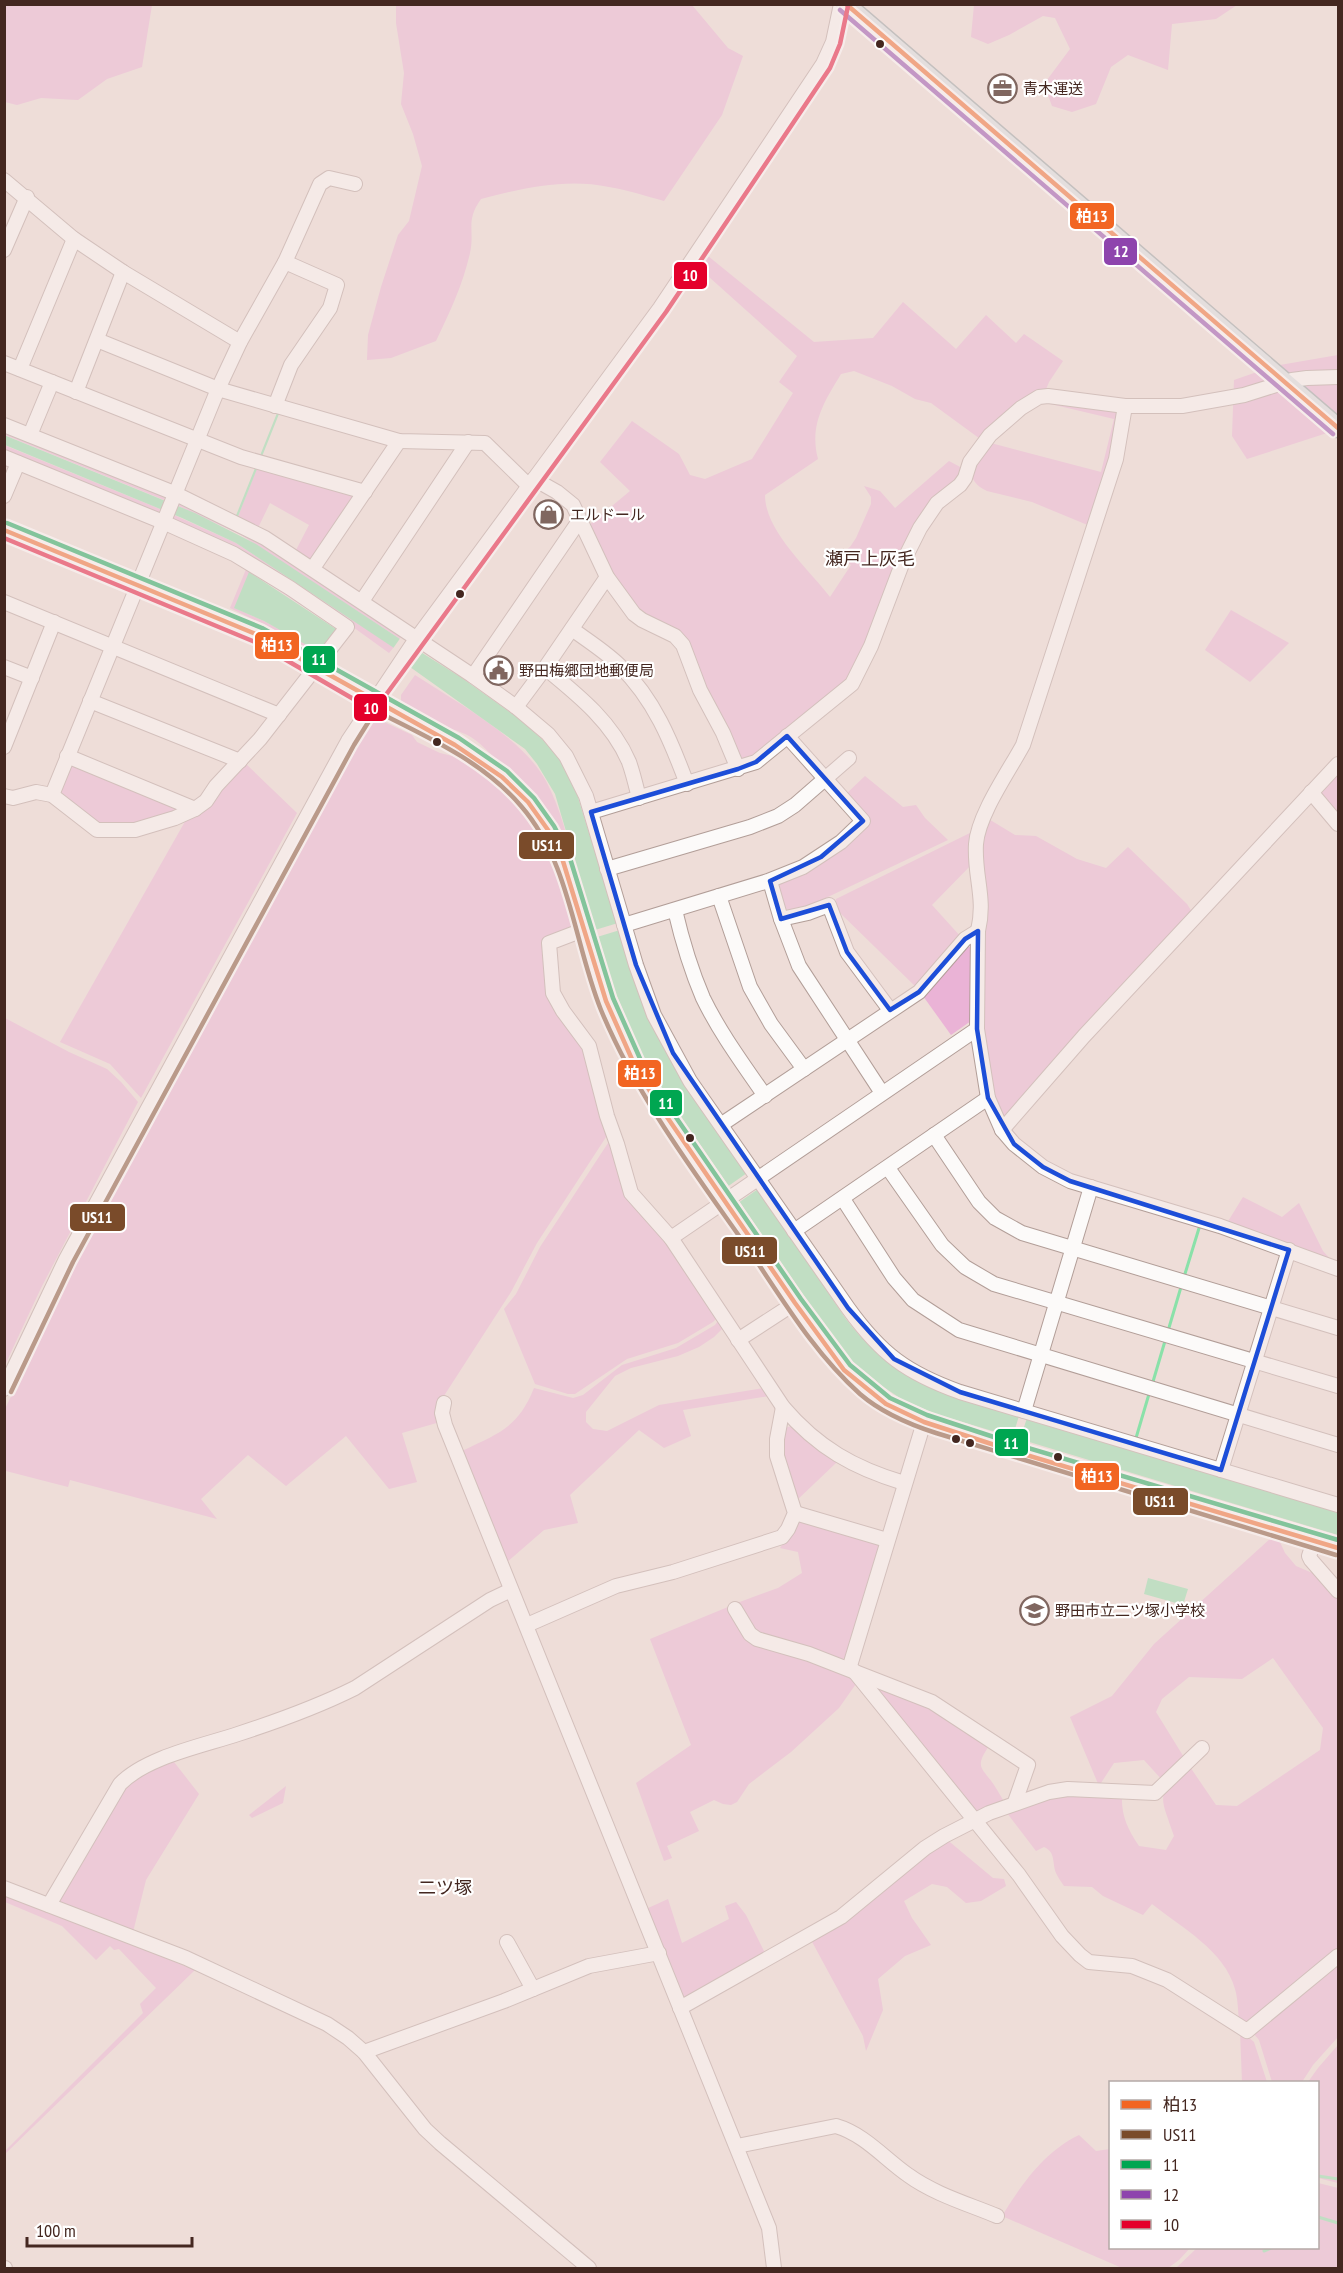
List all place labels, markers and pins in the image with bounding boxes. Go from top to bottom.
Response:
unlabelled marker [874,38,886,50]
office icon: 青木運送 [986,72,1018,104]
place label: 青木運送 [1023,79,1083,98]
shop icon: エルドール [533,498,565,530]
place label: エルドール [570,505,645,524]
unlabelled marker [454,588,466,600]
public building icon: 野田梅郷団地郵便局 [482,654,514,686]
place label: 野田梅郷団地郵便局 [519,661,654,680]
unlabelled marker [431,736,443,748]
unlabelled marker [684,1132,696,1144]
unlabelled marker [950,1433,962,1445]
unlabelled marker [964,1437,976,1449]
unlabelled marker [1052,1451,1064,1463]
school or university icon: 野田市立二ツ塚小学校 [1018,1594,1050,1626]
place label: 野田市立二ツ塚小学校 [1055,1601,1205,1620]

